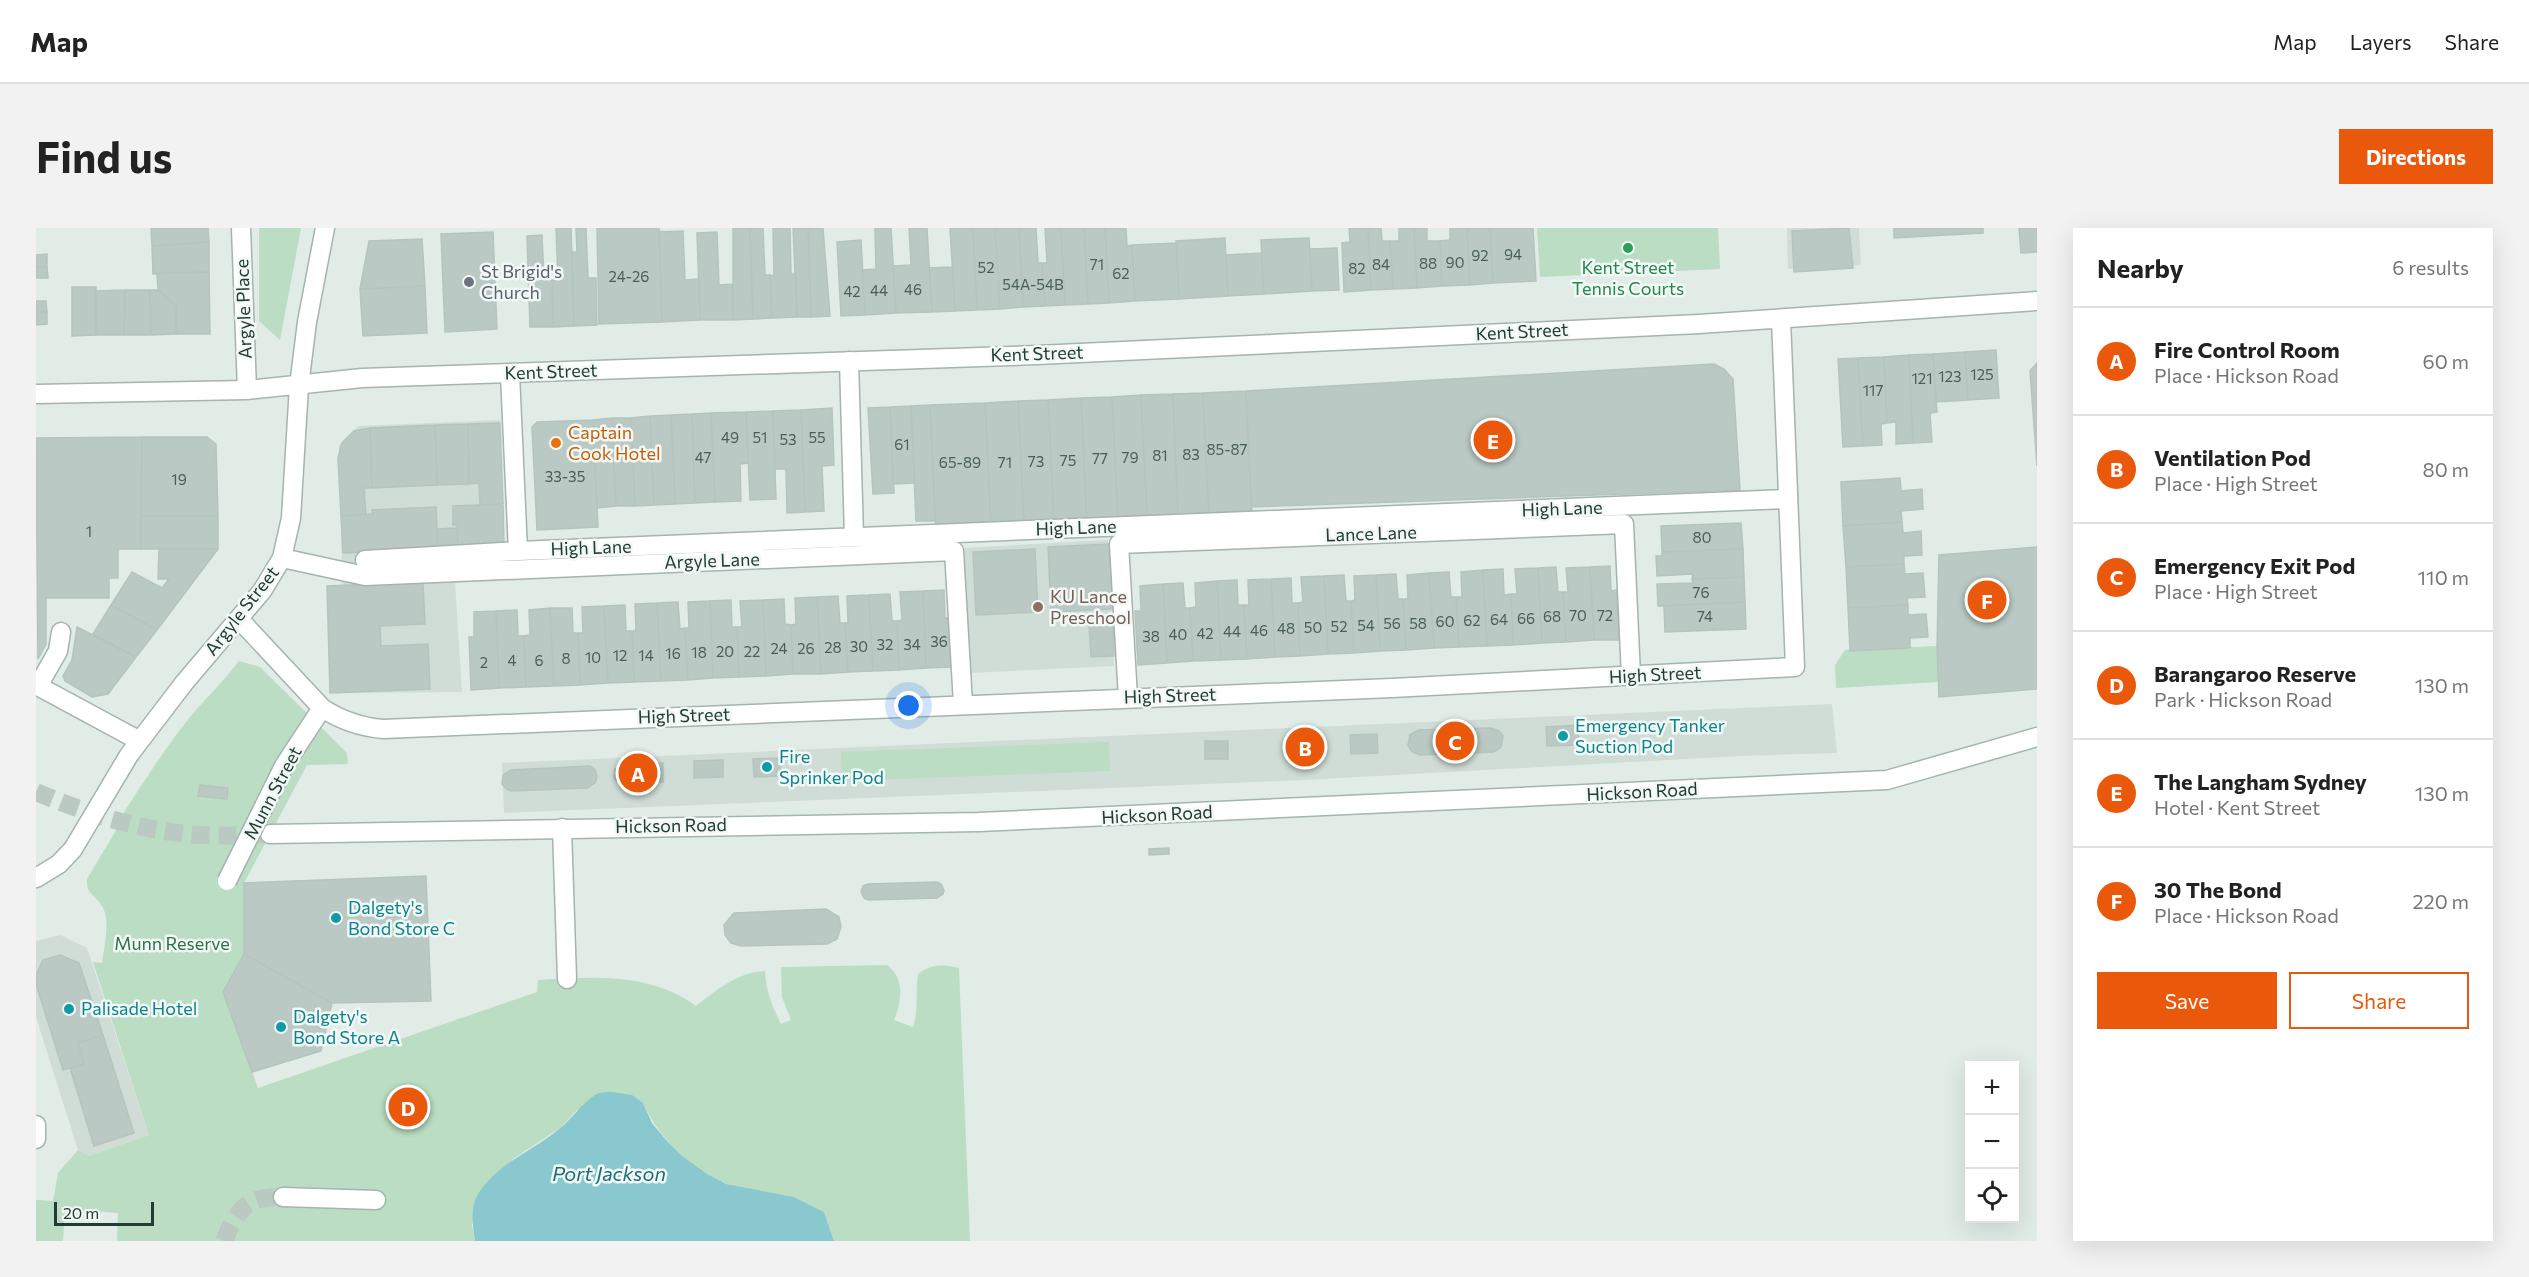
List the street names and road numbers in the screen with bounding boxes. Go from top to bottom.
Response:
street label: Argyle Place [230,259,256,359]
street label: Kent Street [1475,318,1569,344]
street label: Kent Street [990,340,1084,366]
street label: Kent Street [504,358,598,384]
street label: High Lane [1521,496,1603,520]
street label: High Lane [1035,515,1117,539]
street label: Lance Lane [1325,520,1417,546]
street label: High Lane [550,535,632,559]
street label: Argyle Lane [664,547,760,573]
street label: Argyle Street [200,561,283,659]
street label: High Street [1608,661,1702,687]
street label: High Street [1123,682,1217,708]
street label: High Street [637,702,731,728]
street label: Munn Street [238,742,306,843]
street label: Hickson Road [1586,777,1698,805]
street label: Hickson Road [1101,800,1213,828]
street label: Hickson Road [615,813,727,837]

